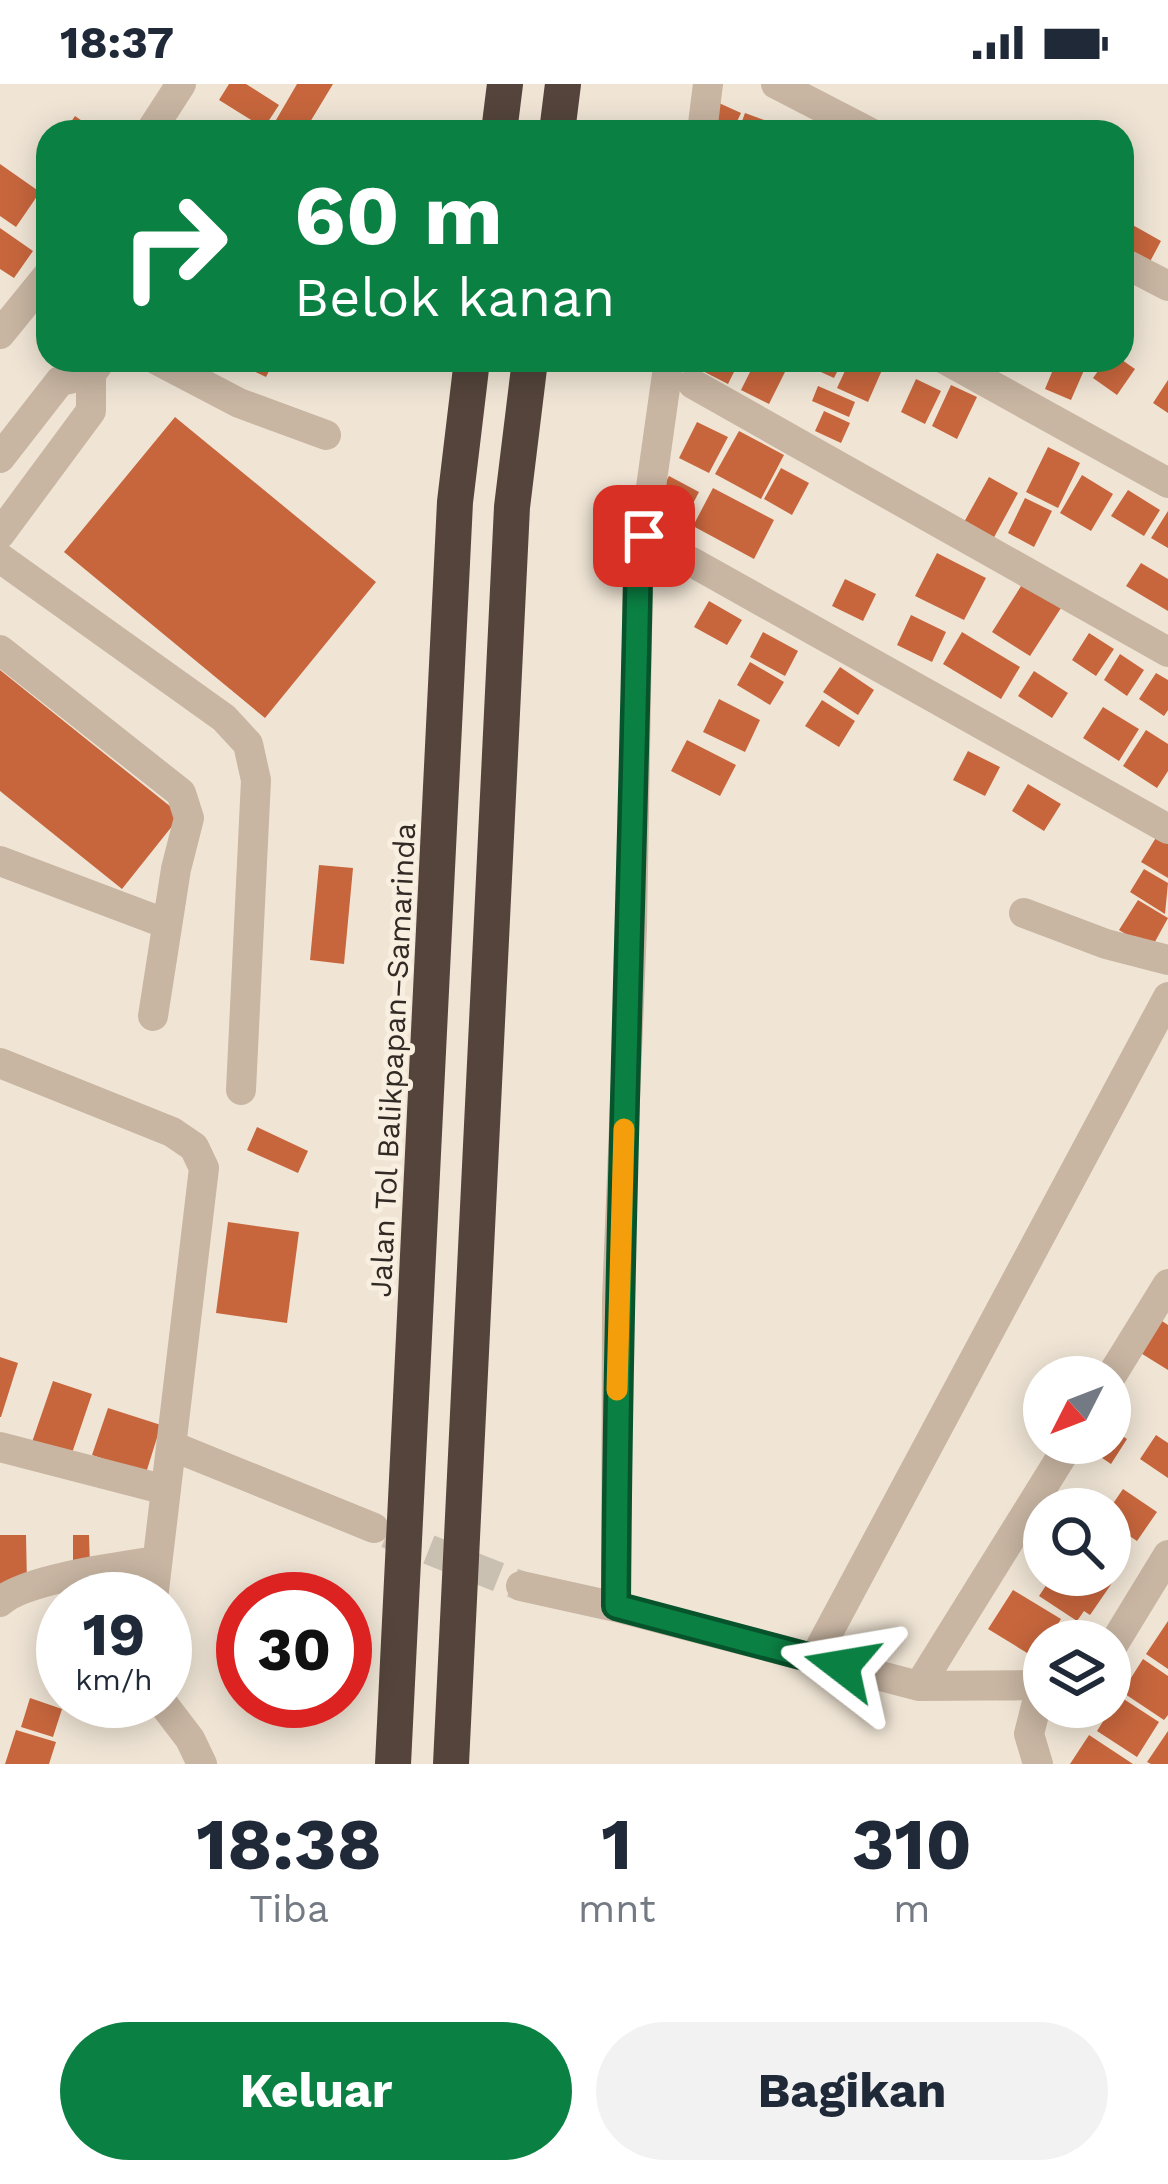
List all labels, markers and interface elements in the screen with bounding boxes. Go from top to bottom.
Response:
text: 18:37 [60,16,174,69]
text: 60 m [294,166,503,264]
icon: right [96,168,252,324]
text: Belok kanan [294,266,615,329]
pin [593,485,695,587]
icon: arrive [611,503,677,569]
street label: Jalan Tol Balikpapan–Samarinda [363,822,422,1298]
north arrow [1023,1356,1131,1464]
map controls [1023,1356,1131,1728]
button: search [1023,1488,1131,1596]
speed limit sign: 30 [216,1572,372,1728]
text: 19 [83,1599,145,1670]
position arrow [779,1603,905,1729]
button: layers [1023,1620,1131,1728]
text: km/h [75,1662,153,1697]
text: 18:38 [196,1802,382,1886]
text: 1 [601,1802,632,1886]
text: 310 [852,1802,972,1886]
text: Tiba [249,1886,329,1931]
text: mnt [578,1886,656,1931]
text: m [893,1886,930,1931]
button: Keluar [60,2022,572,2160]
button: Bagikan [596,2022,1108,2160]

